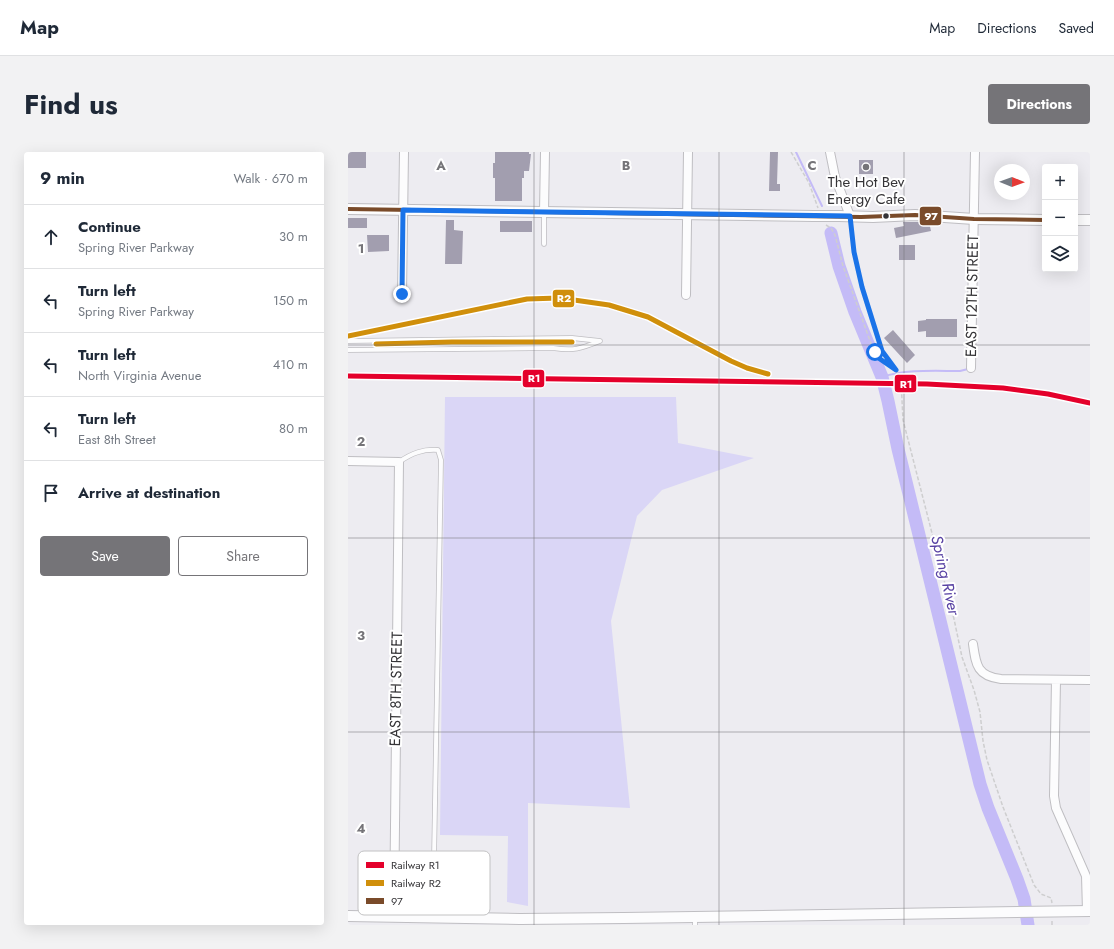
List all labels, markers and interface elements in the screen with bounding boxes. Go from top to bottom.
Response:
text: Map [20,14,59,41]
text: Map [929,18,955,38]
text: Directions [977,18,1037,38]
text: Saved [1059,18,1094,38]
text: Find us [24,84,118,125]
button: Directions [988,84,1090,124]
text: A [435,156,446,175]
text: B [622,156,631,175]
text: C [807,156,817,175]
marker: The Hot Bev Energy Cafe [861,162,871,172]
north arrow [994,164,1030,200]
map controls [1042,164,1078,272]
button: + [1042,164,1078,200]
text: 9 min [40,166,85,190]
text: Walk · 670 m [234,169,308,188]
place label: The Hot Bev Energy Cafe [827,171,905,210]
button: − [1042,200,1078,236]
line badge: 97 [919,206,942,226]
text: 97 [924,208,938,224]
unlabelled marker [881,211,891,221]
text: Continue [78,216,141,238]
icon: ahead [40,226,62,248]
text: 30 m [279,227,308,246]
street label: EAST 12TH STREET [960,235,984,357]
button: layers [1042,236,1078,272]
text: Spring River Parkway [78,238,194,257]
text: 1 [358,239,364,258]
text: Turn left [78,280,136,302]
route end [393,285,411,303]
line badge: R2 [552,289,575,308]
icon: left [40,290,62,312]
text: R2 [557,290,571,306]
text: 150 m [273,291,308,310]
text: Spring River Parkway [78,302,194,321]
route start [866,343,884,361]
text: Turn left [78,344,136,366]
icon: left [40,354,62,376]
text: 410 m [273,355,308,374]
text: North Virginia Avenue [78,366,201,385]
line badge: R1 [522,369,545,388]
text: R1 [528,370,540,386]
line badge: R1 [894,374,917,393]
text: R1 [900,376,912,392]
text: Turn left [78,408,136,430]
icon: left [40,418,62,440]
text: 80 m [279,419,308,438]
text: East 8th Street [78,430,156,449]
text: 2 [357,432,365,451]
icon: arrive [40,482,62,504]
text: Arrive at destination [78,482,220,504]
water label: Spring River [925,533,966,619]
button: Save [40,536,170,576]
button: Share [178,536,308,576]
text: 3 [357,626,365,645]
street label: EAST 8TH STREET [384,631,408,747]
text: 4 [356,819,366,838]
legend [358,851,490,915]
text: Railway R1 [391,857,440,873]
text: Railway R2 [391,875,441,891]
text: 97 [391,893,403,909]

